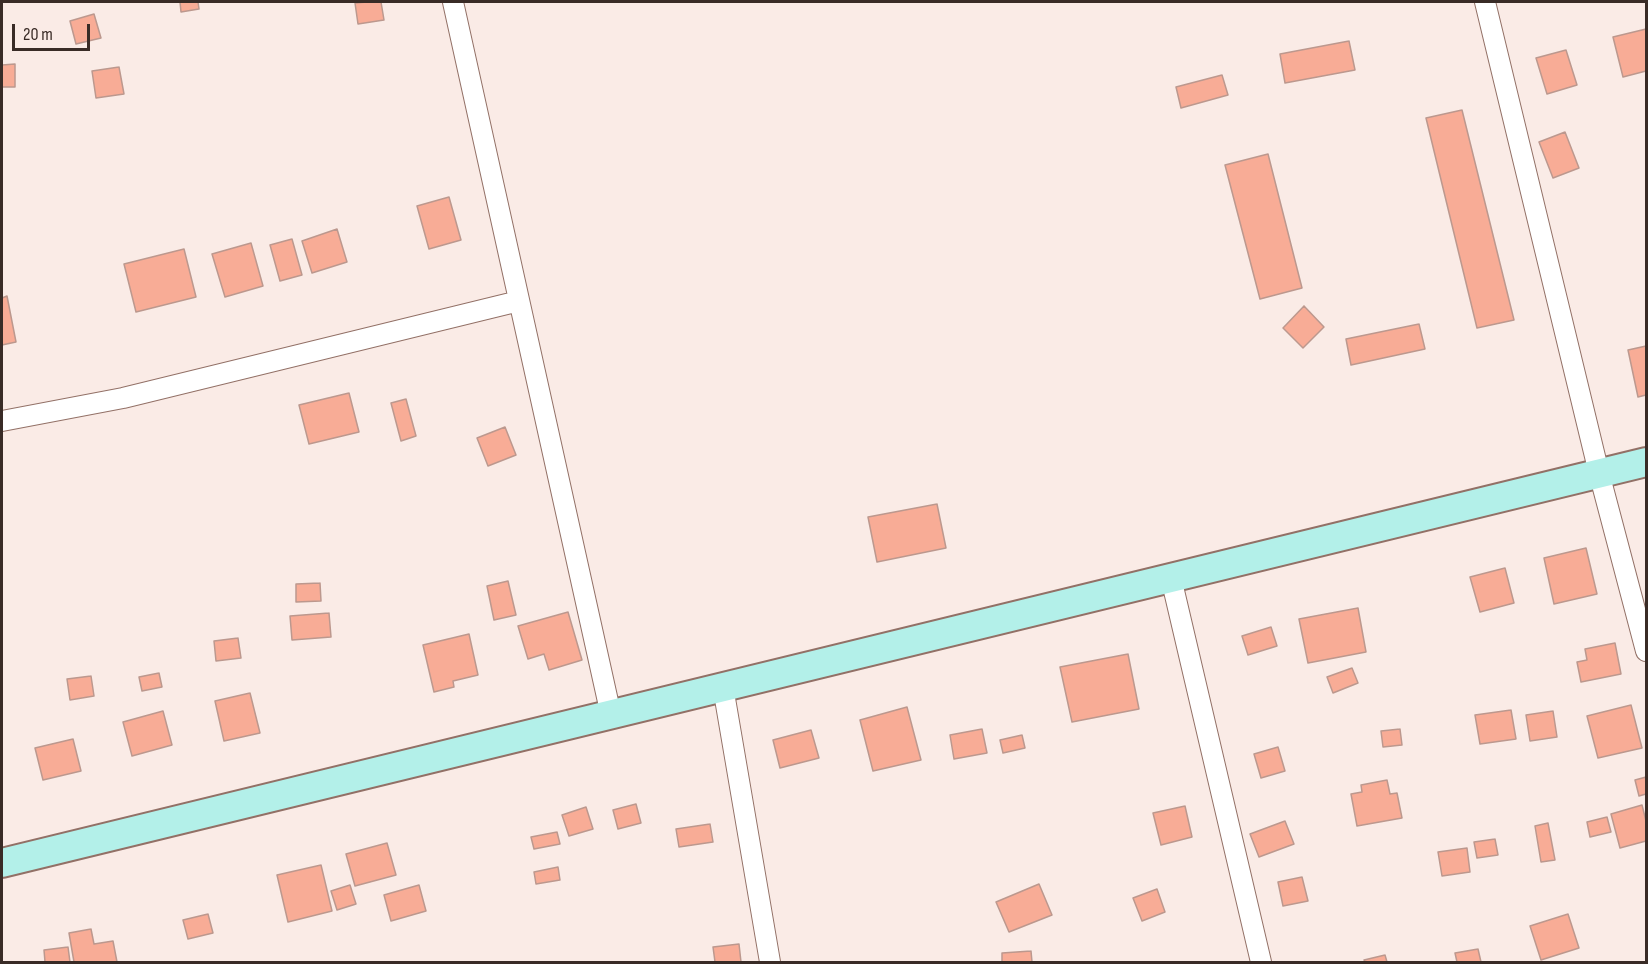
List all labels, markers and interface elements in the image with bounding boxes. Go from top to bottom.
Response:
scale bar [15,12,93,50]
text: 20 m [23,24,53,45]

